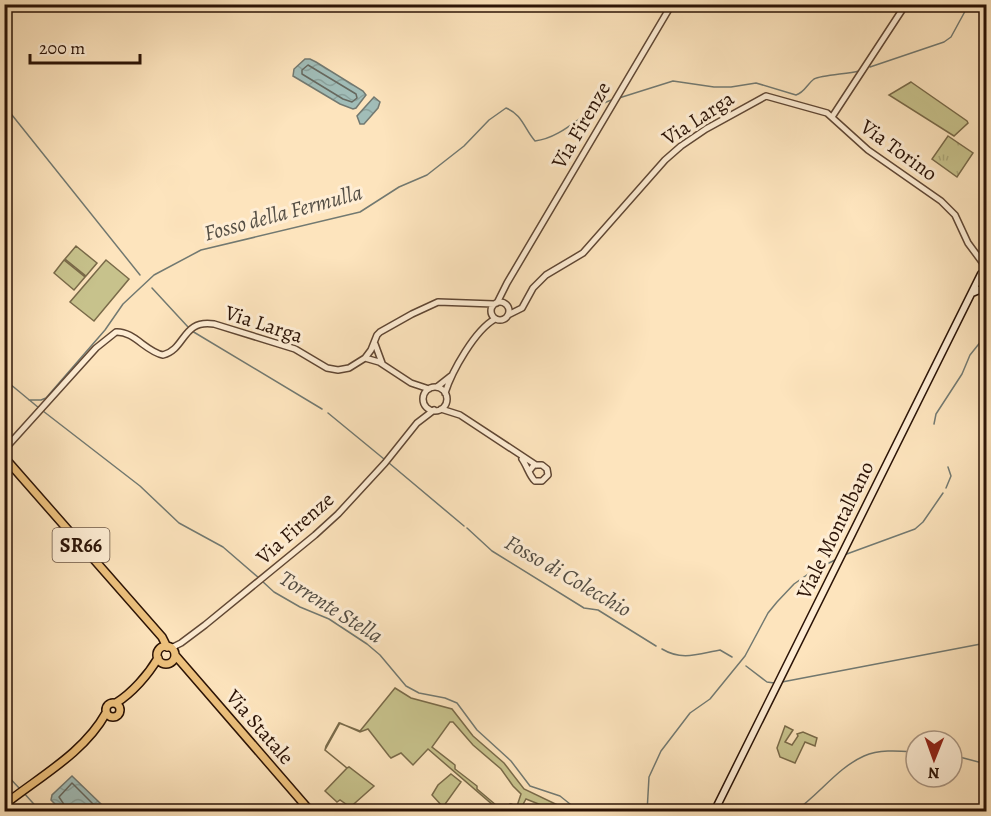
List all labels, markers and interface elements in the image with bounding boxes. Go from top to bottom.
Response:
scale bar [30,27,140,65]
text: 200 m [39,36,85,60]
street label: Via Firenze [544,76,617,174]
street label: Via Larga [656,84,739,152]
street label: Via Torino [854,112,943,187]
water label: Fosso della Fermulla [200,177,366,249]
street label: Via Larga [221,298,307,350]
street label: Viale Montalbano [789,456,880,604]
street label: Via Firenze [249,486,340,571]
road number: SR66 [52,528,110,562]
water label: Fosso di Colecchio [499,528,637,624]
water label: Torrente Stella [274,563,388,651]
street label: Via Statale [219,683,300,771]
north arrow [904,729,964,789]
text: N [927,762,940,784]

